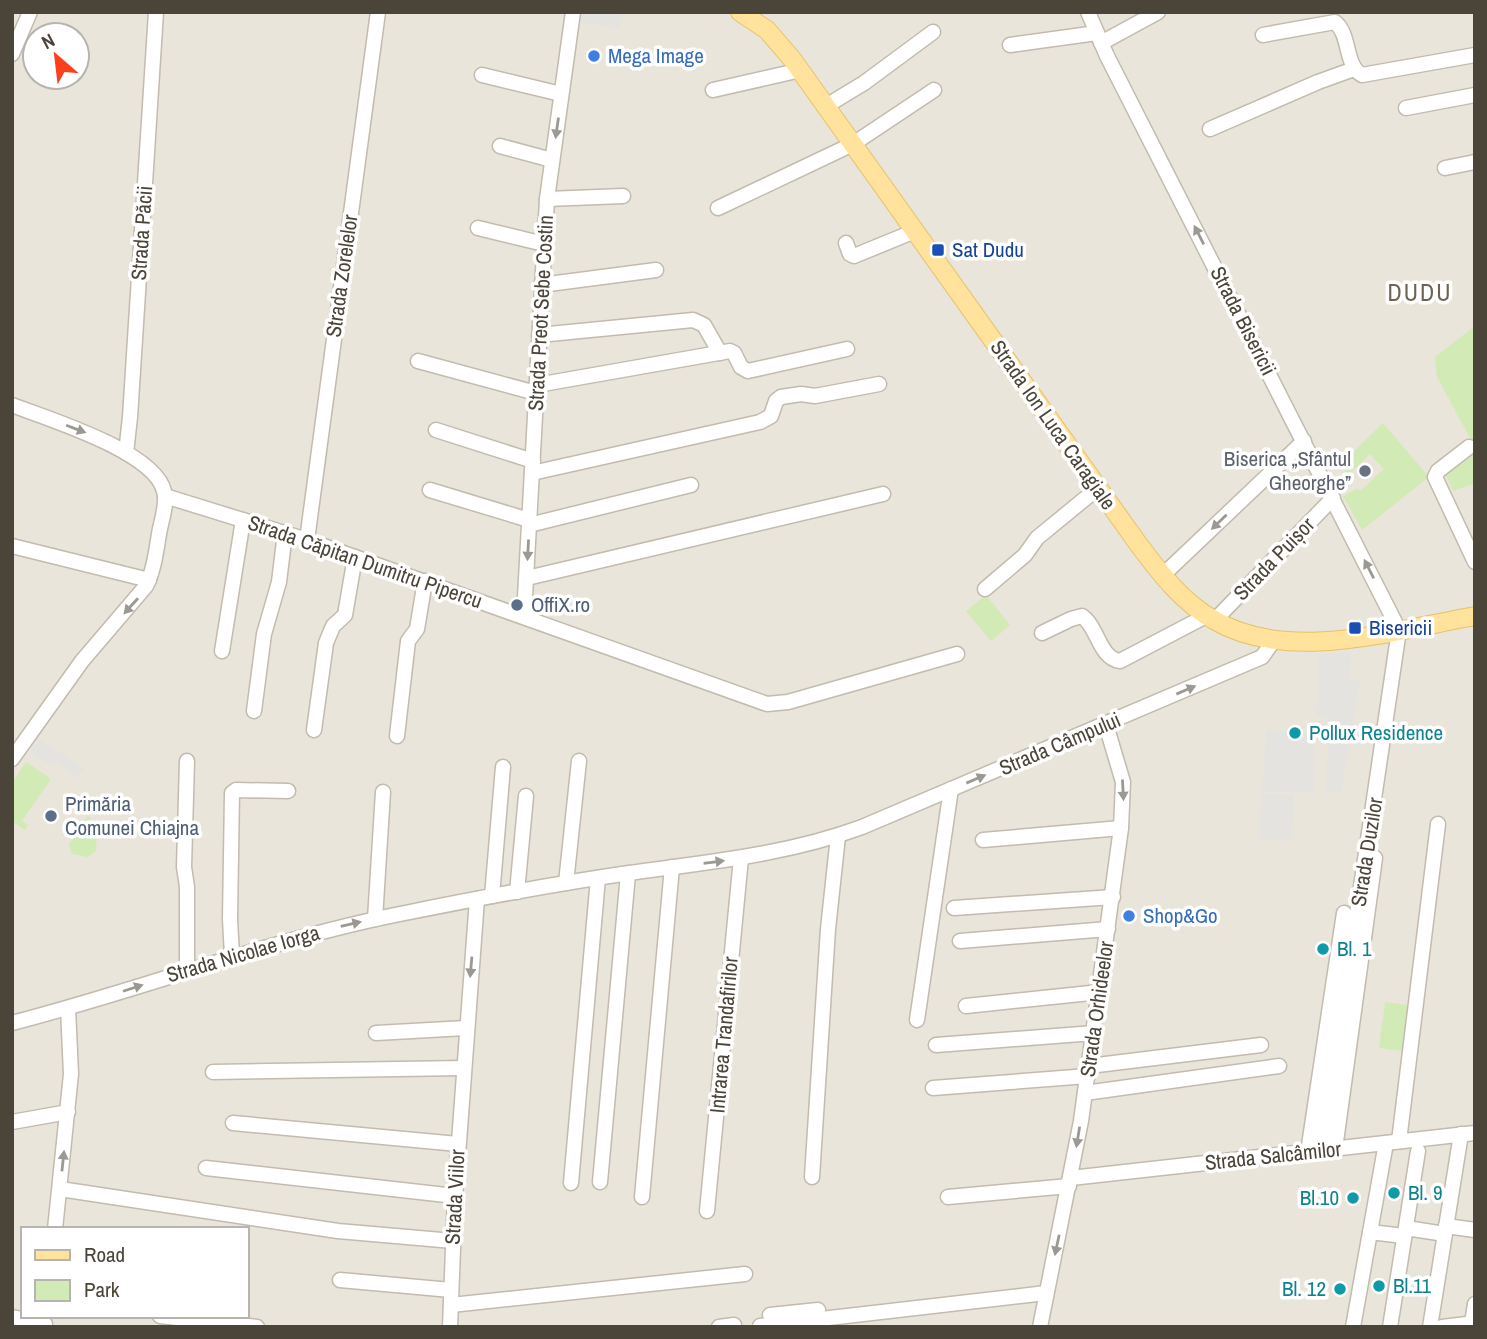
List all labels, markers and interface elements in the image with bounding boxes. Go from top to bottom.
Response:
north arrow [21,21,91,91]
text: N [37,27,59,55]
place label: Mega Image [608,41,704,70]
marker: Mega Image [586,48,602,64]
one-way arrow [551,118,562,140]
street label: Strada Păcii [124,185,159,281]
street label: Strada Zorelelor [319,213,364,339]
street label: Strada Preot Sebe Costin [521,214,560,412]
one-way arrow [1193,225,1204,245]
place label: Sat Dudu [952,235,1024,264]
marker: Sat Dudu [930,242,946,258]
street label: Strada Bisericii [1204,261,1283,380]
district label: DUDU [1388,276,1452,308]
street label: Strada Ion Luca Caragiale [984,334,1123,515]
one-way arrow [66,424,87,435]
place label: Biserica „Sfântul Gheorghe” [1224,444,1351,497]
marker: Biserica „Sfântul Gheorghe” [1357,463,1373,479]
street label: Strada Căpitan Dumitru Pipercu [244,508,486,615]
street label: Strada Puișor [1227,511,1321,607]
one-way arrow [1211,513,1228,529]
one-way arrow [522,540,533,562]
one-way arrow [1363,559,1374,579]
place label: OffiX.ro [531,590,590,619]
one-way arrow [124,597,140,614]
marker: OffiX.ro [509,597,525,613]
place label: Bisericii [1369,613,1432,642]
marker: Bisericii [1347,620,1363,636]
one-way arrow [1176,684,1196,696]
street label: Strada Câmpului [995,705,1125,782]
place label: Pollux Residence [1309,718,1443,747]
marker: Pollux Residence [1287,725,1303,741]
one-way arrow [966,773,987,784]
one-way arrow [1118,780,1129,802]
place label: Primăria Comunei Chiajna [65,789,199,842]
street label: Strada Duzilor [1344,795,1389,909]
marker: Primăria Comunei Chiajna [43,808,59,824]
one-way arrow [703,856,725,867]
place label: Shop&Go [1143,901,1218,930]
marker: Shop&Go [1121,908,1137,924]
street label: Strada Nicolae Iorga [163,918,323,989]
one-way arrow [340,918,362,929]
place label: Bl. 1 [1337,934,1372,963]
street label: Strada Orhideelor [1073,939,1120,1079]
marker: Bl. 1 [1315,941,1331,957]
street label: Intrarea Trandafirilor [702,955,745,1114]
one-way arrow [465,956,476,978]
one-way arrow [122,982,143,992]
one-way arrow [1072,1126,1083,1148]
street label: Strada Salcâmilor [1203,1134,1343,1177]
street label: Strada Viilor [438,1148,471,1245]
one-way arrow [58,1150,69,1172]
place label: Bl. 9 [1408,1178,1442,1207]
place label: Bl.10 [1300,1183,1339,1212]
marker: Bl. 9 [1386,1185,1402,1201]
marker: Bl.10 [1345,1190,1361,1206]
legend [21,1227,248,1318]
one-way arrow [1051,1234,1062,1256]
text: Road [84,1240,125,1269]
place label: Bl.11 [1393,1271,1431,1300]
place label: Bl. 12 [1282,1274,1326,1303]
text: Park [84,1275,120,1304]
marker: Bl.11 [1371,1278,1387,1294]
marker: Bl. 12 [1332,1281,1348,1297]

